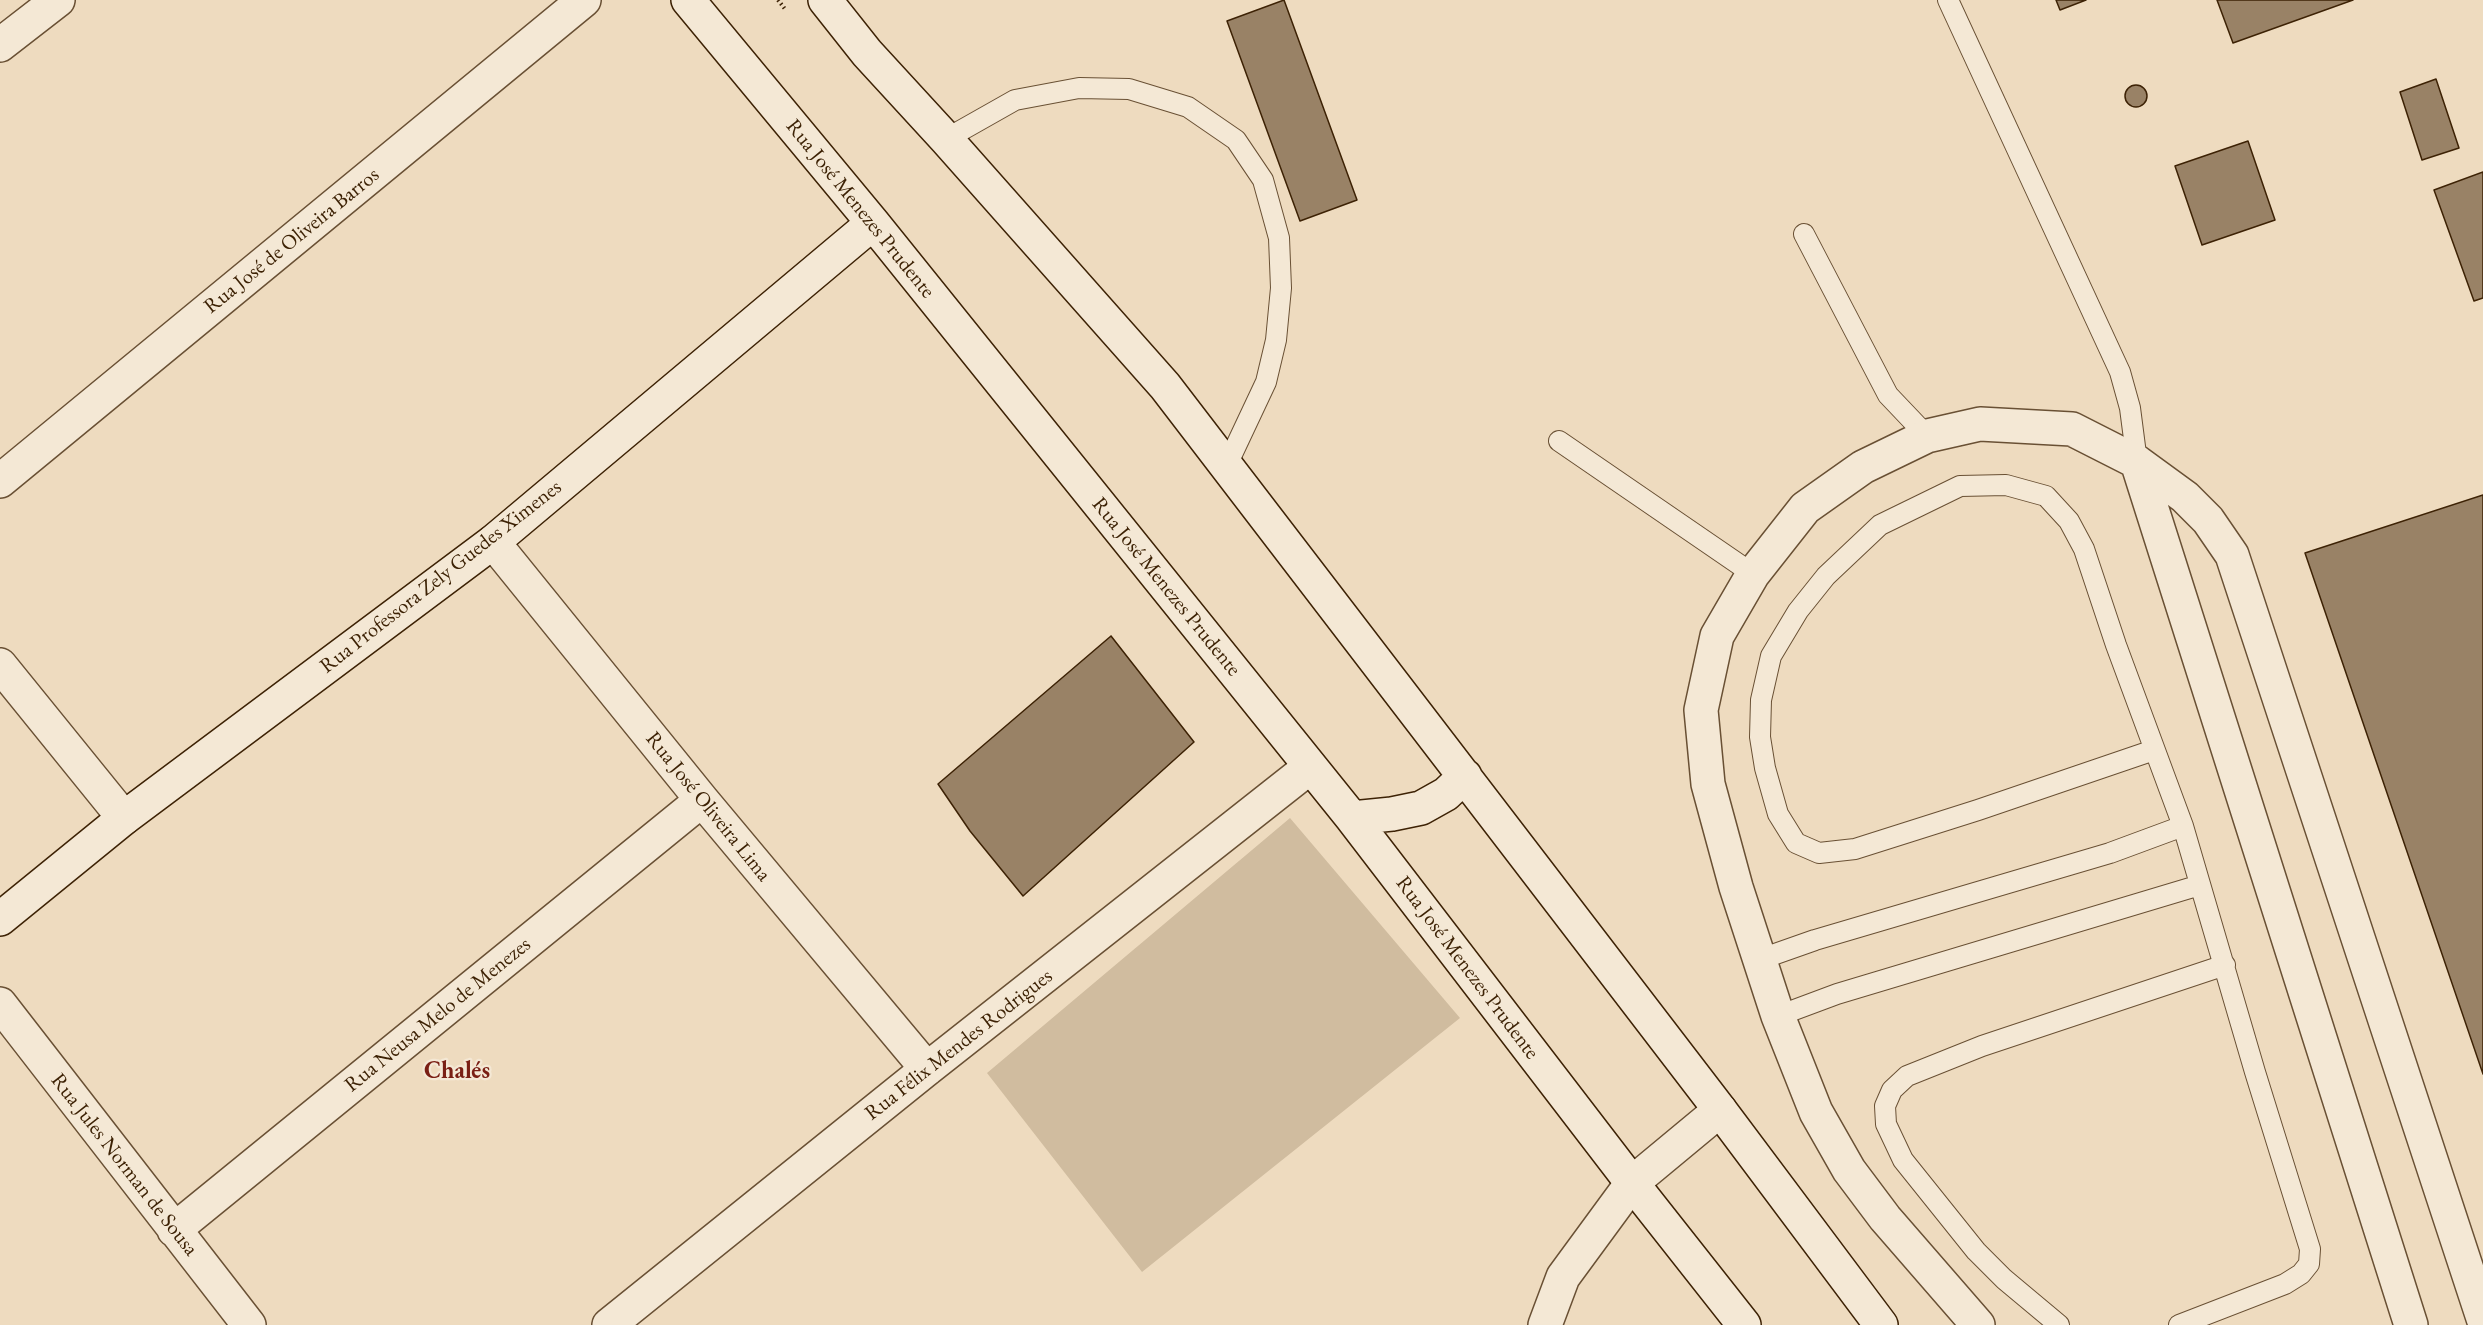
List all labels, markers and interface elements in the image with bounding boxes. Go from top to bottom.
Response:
street label: Rua José Menezes Prudente [780,115,940,303]
street label: Rua José de Oliveira Barros [199,163,385,319]
street label: Rua Professora Zely Guedes Ximenes [315,475,567,679]
street label: Rua José Menezes Prudente [1086,493,1246,681]
street label: Rua José Oliveira Lima [640,727,776,887]
street label: Rua José Menezes Prudente [1390,871,1544,1065]
street label: Rua Neusa Melo de Menezes [340,932,536,1098]
street label: Rua Félix Mendes Rodrigues [860,964,1058,1126]
district label: Chalés [424,1057,490,1085]
street label: Rua Jules Norman de Sousa [45,1069,203,1261]

